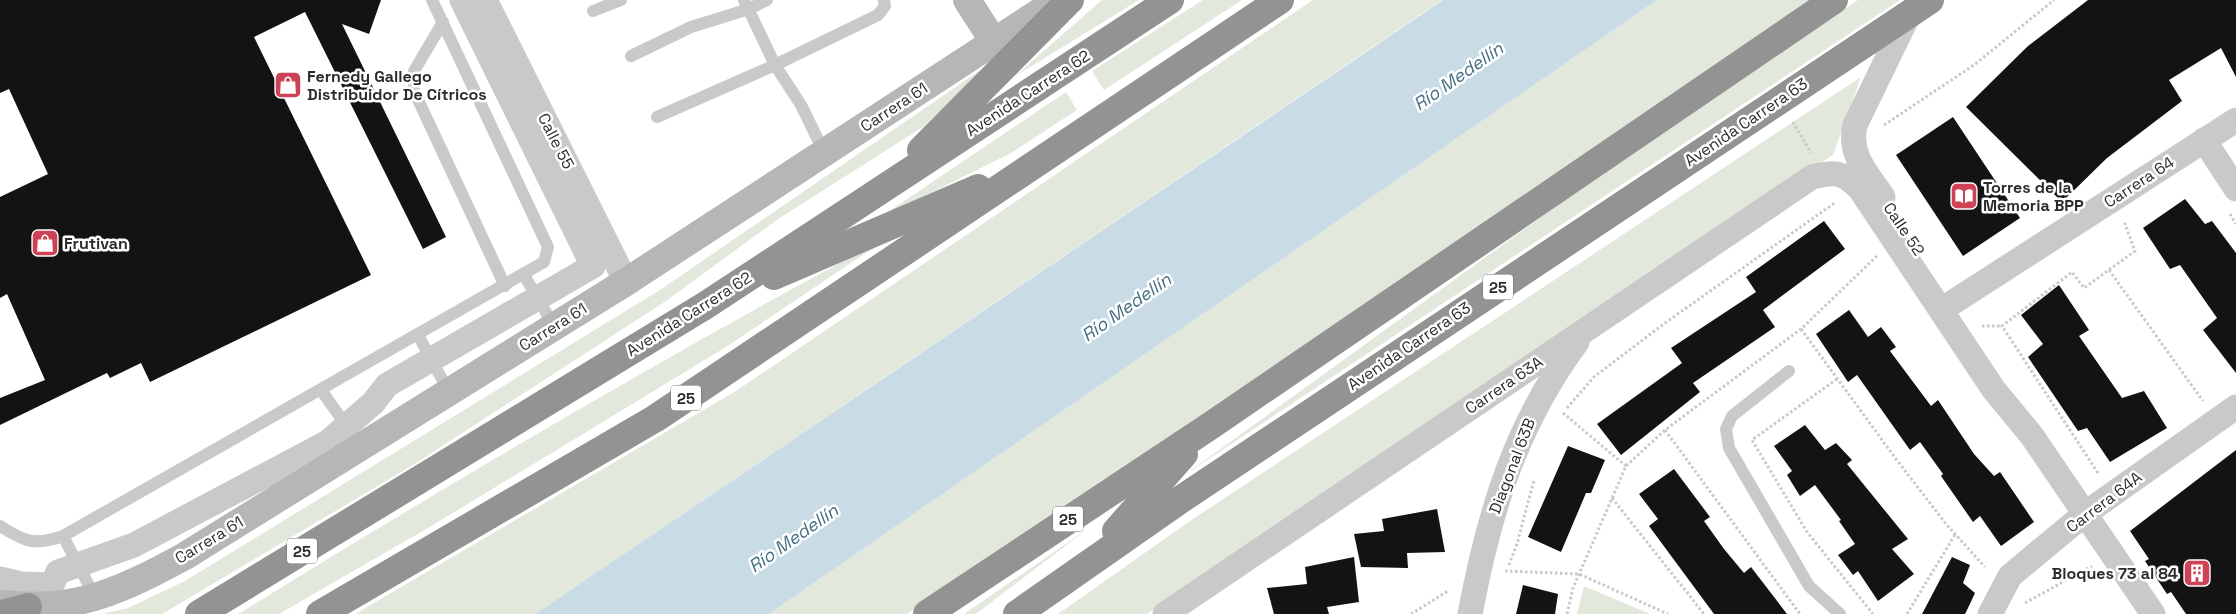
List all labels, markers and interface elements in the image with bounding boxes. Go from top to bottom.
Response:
water label: Río Medellín [1409,36,1508,115]
street label: Avenida Carrera 62 [962,45,1094,141]
place label: Fernedy Gallego Distribuidor De Cítricos [307,66,487,105]
shop icon: Fernedy Gallego Distribuidor De Cítricos [273,70,303,100]
street label: Avenida Carrera 63 [1680,73,1812,171]
street label: Carrera 61 [856,77,932,137]
street label: Calle 55 [533,109,579,173]
street label: Carrera 64 [2100,152,2178,212]
place label: Torres de la Memoria BPP [1983,177,2084,216]
library icon: Torres de la Memoria BPP [1949,181,1979,211]
street label: Calle 52 [1879,198,1929,260]
shop icon: Frutivan [30,228,60,258]
place label: Frutivan [64,233,128,254]
street label: Avenida Carrera 62 [622,267,756,361]
water label: Río Medellín [1077,267,1176,346]
road number: 25 [1483,274,1513,300]
street label: Avenida Carrera 63 [1343,297,1475,395]
street label: Carrera 61 [515,298,591,356]
street label: Carrera 63A [1461,351,1547,419]
road number: 25 [671,386,701,410]
street label: Diagonal 63B [1484,415,1540,517]
street label: Carrera 64A [2062,467,2146,537]
water label: Río Medellín [744,498,843,577]
road number: 25 [1053,506,1083,532]
street label: Carrera 61 [171,511,247,569]
road number: 25 [287,538,317,564]
building icon: Bloques 73 al 84 [2182,558,2212,588]
place label: Bloques 73 al 84 [2052,563,2178,584]

